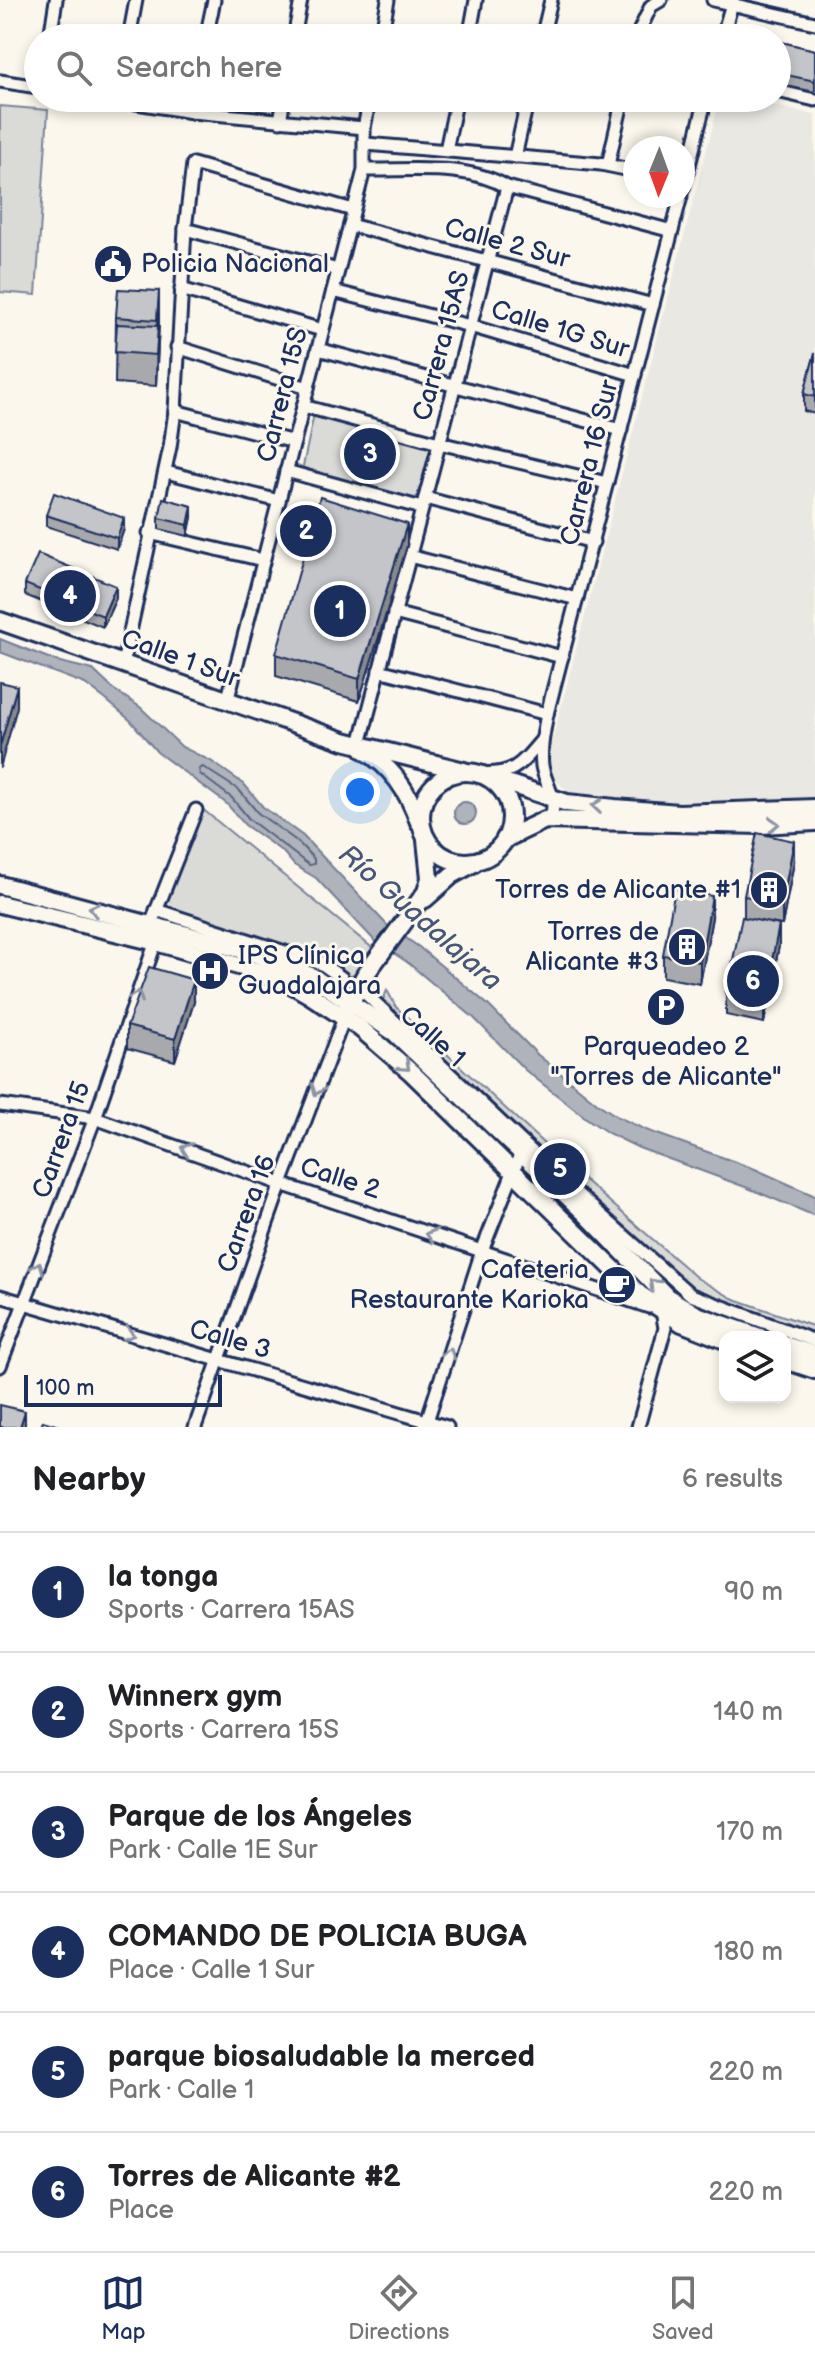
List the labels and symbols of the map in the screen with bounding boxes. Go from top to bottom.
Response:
north arrow [623,136,695,208]
street label: Calle 2 Sur [441,212,574,276]
public building icon: Policia Nacional [92,243,134,285]
place label: Policia Nacional [141,249,329,280]
street label: Carrera 15AS [407,268,477,424]
street label: Calle 1G Sur [487,294,633,366]
street label: Carrera 15S [251,324,315,466]
street label: Carrera 16 Sur [554,376,626,549]
pin: 3 [344,424,396,484]
pin: 2 [280,501,332,561]
pin: 4 [44,566,96,626]
pin: 1 [314,581,366,641]
street label: Calle 1 Sur [117,623,244,695]
your location [340,772,380,812]
one-way arrow [590,798,603,815]
one-way arrow [769,816,781,833]
water label: Río Guadalajara [332,838,508,998]
building icon: Torres de Alicante #1 [748,869,790,911]
place label: Torres de Alicante #1 [495,875,741,906]
one-way arrow [87,902,101,919]
place label: Torres de Alicante #3 [526,917,659,978]
building icon: Torres de Alicante #3 [666,926,708,968]
place label: IPS Clínica Guadalajara [238,941,381,1002]
hospital icon: IPS Clínica Guadalajara [189,950,231,992]
pin: 6 [727,951,779,1011]
parking icon: Parqueadeo 2 "Torres de Alicante" [645,986,687,1028]
one-way arrow [127,990,144,1004]
street label: Calle 1 [393,1000,471,1074]
place label: Parqueadeo 2 "Torres de Alicante" [550,1032,782,1093]
one-way arrow [396,1057,410,1072]
street label: Carrera 15 [26,1077,98,1203]
one-way arrow [310,1082,327,1096]
pin: 5 [534,1139,586,1199]
one-way arrow [180,1142,194,1159]
street label: Carrera 16 [211,1151,283,1277]
street label: Calle 2 [296,1152,385,1207]
one-way arrow [425,1228,439,1244]
place label: Cafeteria Restaurante Karioka [349,1255,589,1316]
one-way arrow [28,1261,45,1275]
cafe icon: Cafeteria Restaurante Karioka [596,1264,638,1306]
one-way arrow [648,1279,663,1293]
street label: Calle 3 [186,1314,274,1366]
one-way arrow [121,1325,135,1341]
one-way arrow [440,1347,456,1361]
scale bar [24,1371,222,1407]

